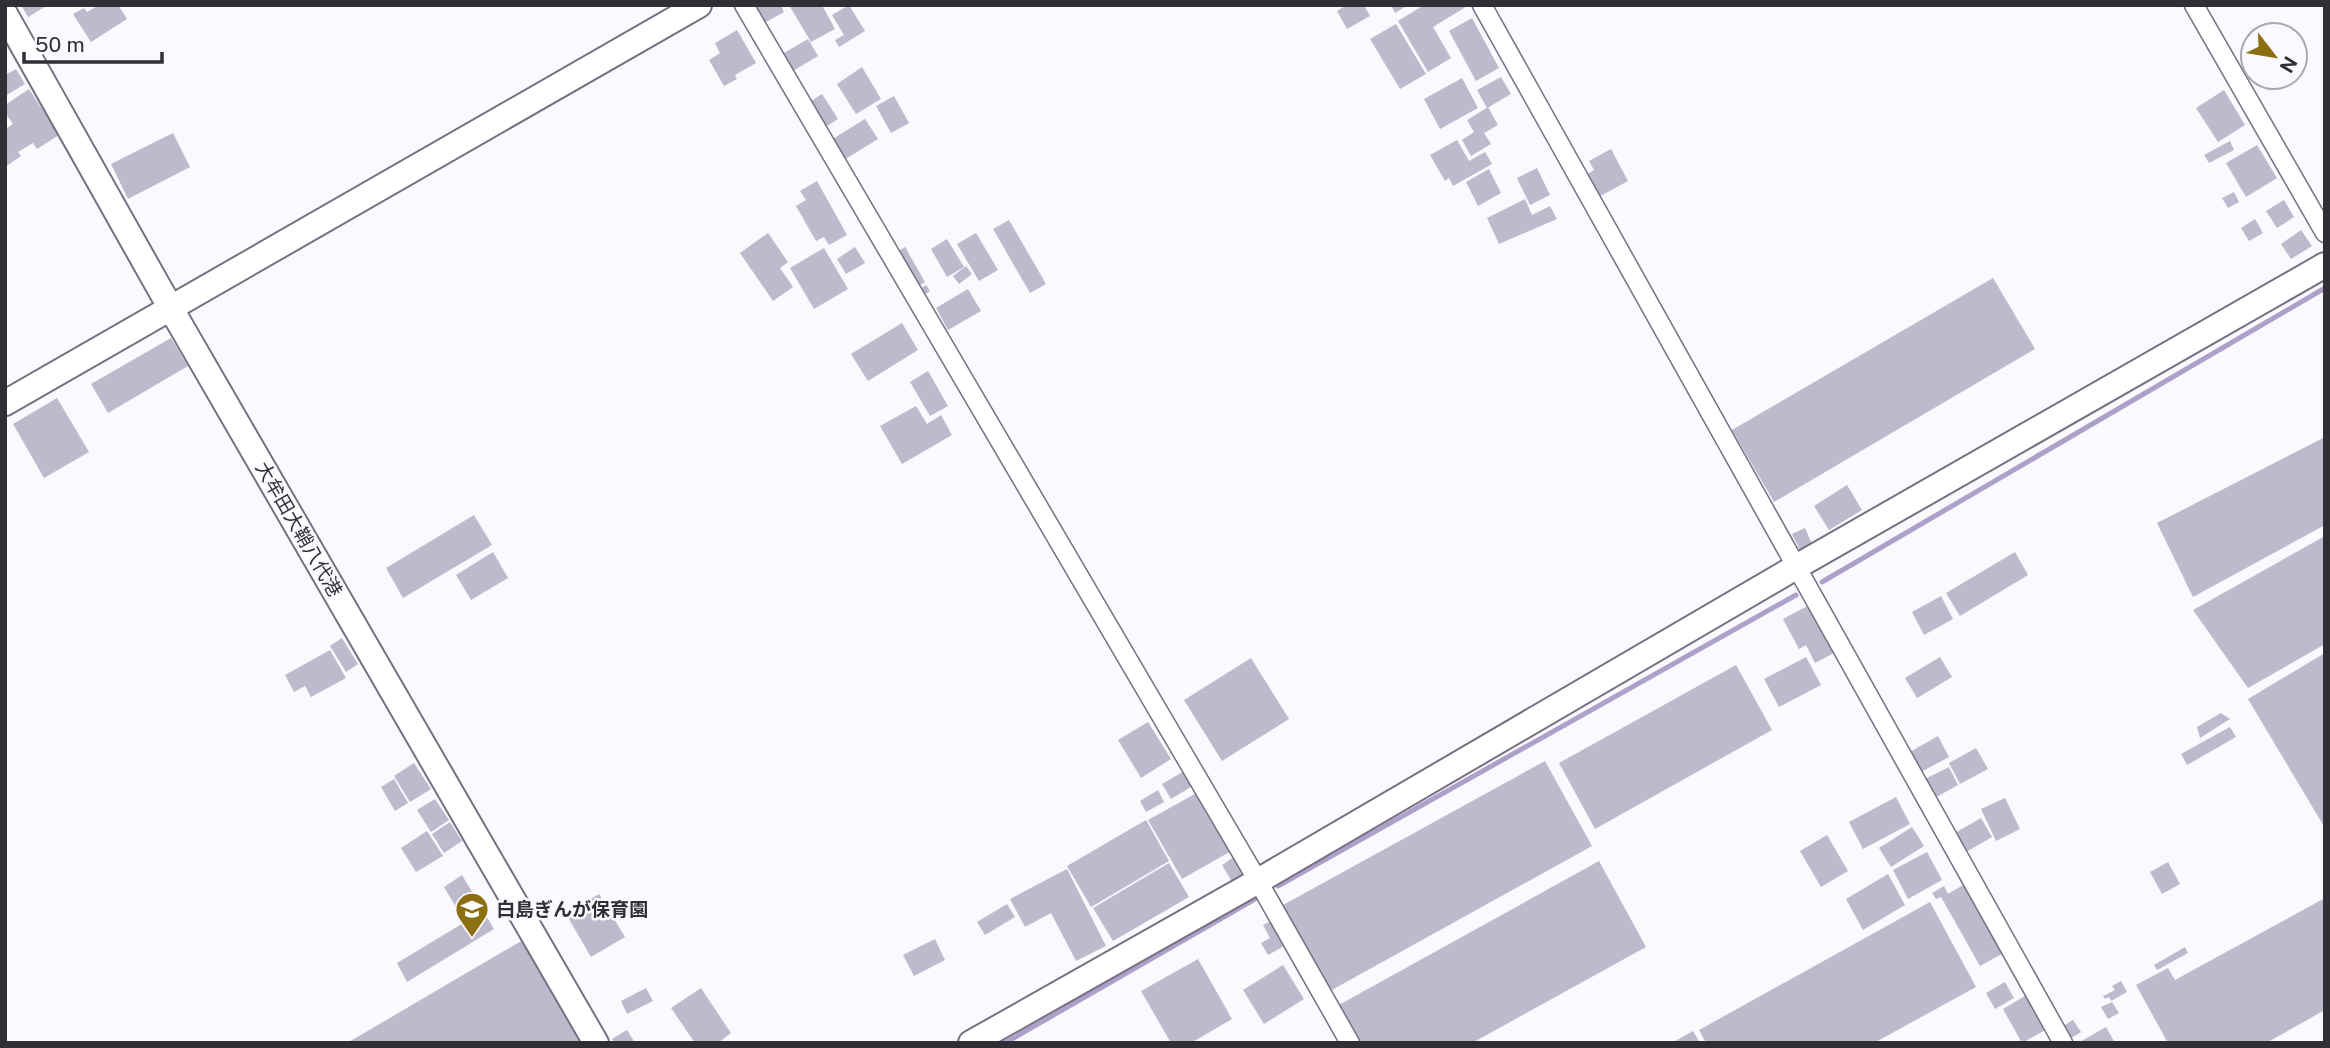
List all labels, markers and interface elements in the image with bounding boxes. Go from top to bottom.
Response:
scale bar [24,21,163,65]
north arrow [2239,21,2309,91]
text: 50 m [35,32,85,57]
text: N [2275,53,2302,77]
street label: 大牟田大鞘八代港 [251,458,347,600]
school or university icon: 白島ぎんが保育園 [453,890,491,939]
place label: 白島ぎんが保育園 [496,898,648,920]

